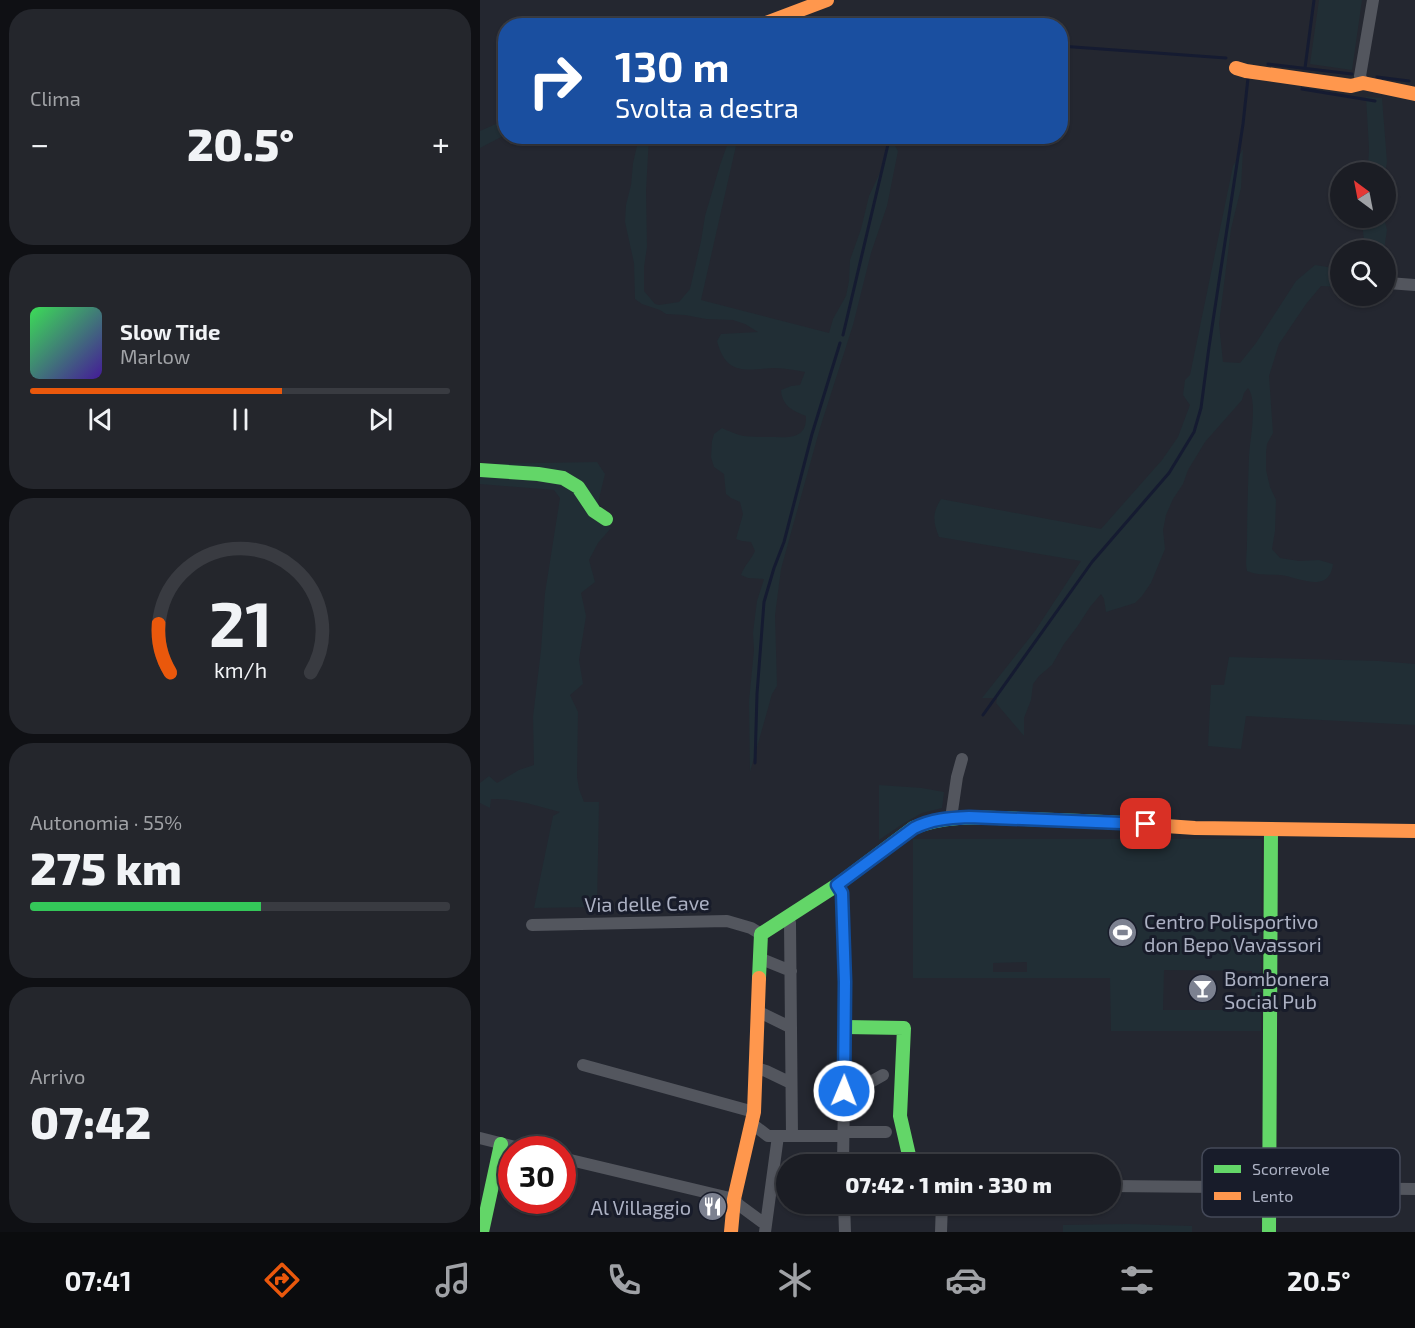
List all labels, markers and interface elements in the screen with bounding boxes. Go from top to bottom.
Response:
text: 130 m [615,40,730,90]
icon: right [516,42,594,120]
text: Clima [30,86,81,110]
text: Svolta a destra [615,91,799,123]
text: 20.5° [187,116,294,170]
text: − [30,123,49,163]
text: + [432,123,450,163]
north arrow [1330,162,1396,228]
map controls [1330,162,1396,306]
button: search [1330,240,1396,306]
text: Slow Tide [120,318,220,344]
text: Marlow [120,344,190,368]
icon: previous [84,403,117,436]
icon: pause [224,403,257,436]
icon: next [364,403,397,436]
text: 21 [208,585,272,660]
text: km/h [213,657,267,682]
pin [1120,798,1171,849]
icon: arrive [1129,807,1162,840]
text: Autonomia · 55% [30,810,182,834]
text: 275 km [30,840,182,894]
street label: Via delle Cave [584,890,710,916]
place label: Centro Polisportivo don Bepo Vavassori [1144,909,1322,956]
sports icon: Centro Polisportivo don Bepo Vavassori [1107,916,1139,948]
place label: Bombonera Social Pub [1224,966,1329,1013]
bar icon: Bombonera Social Pub [1187,973,1219,1005]
position arrow [812,1059,876,1123]
text: Arrivo [30,1064,85,1088]
text: 07:42 [30,1094,151,1148]
speed limit sign: 30 [498,1136,576,1214]
legend [1202,1148,1400,1217]
text: Scorrevole [1252,1159,1330,1178]
text: 07:42 · 1 min · 330 m [845,1171,1052,1197]
text: Lento [1252,1186,1293,1205]
restaurant icon: Al Villaggio [696,1191,728,1223]
place label: Al Villaggio [591,1195,691,1219]
icon: directions [261,1259,303,1301]
icon: music [432,1259,474,1301]
icon: phone [603,1259,645,1301]
icon: climate [774,1259,816,1301]
icon: car [945,1259,987,1301]
icon: filters [1116,1259,1158,1301]
text: 07:41 [65,1264,132,1296]
text: 20.5° [1287,1264,1350,1296]

